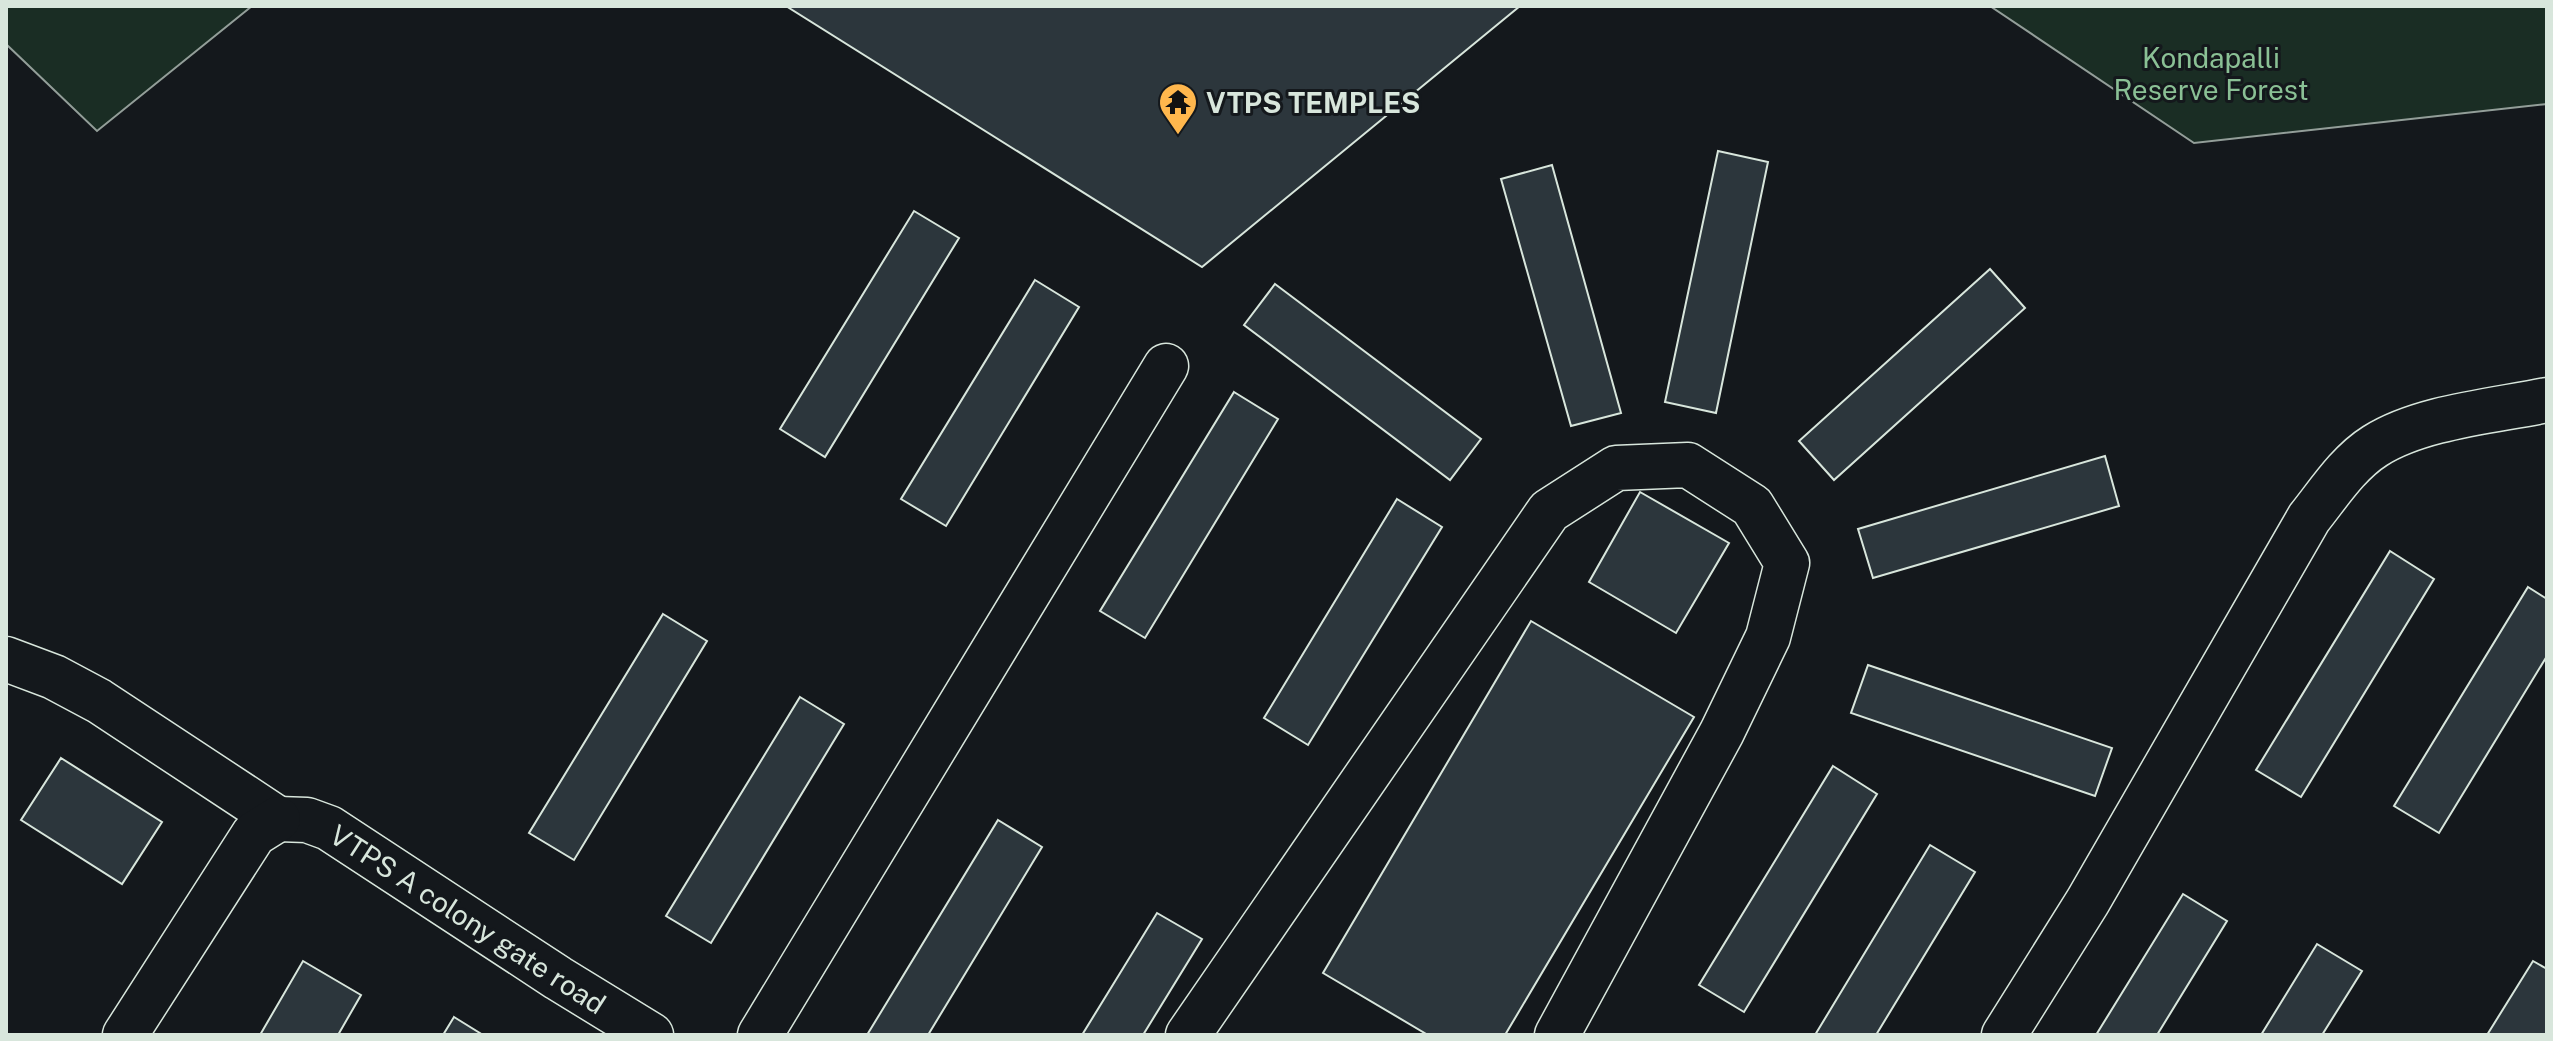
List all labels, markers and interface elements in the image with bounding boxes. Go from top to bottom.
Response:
park label: Kondapalli Reserve Forest [2113,41,2309,106]
temple icon: VTPS TEMPLES [1157,81,1199,136]
place label: VTPS TEMPLES [1206,86,1420,119]
street label: VTPS A colony gate road [324,818,612,1020]

